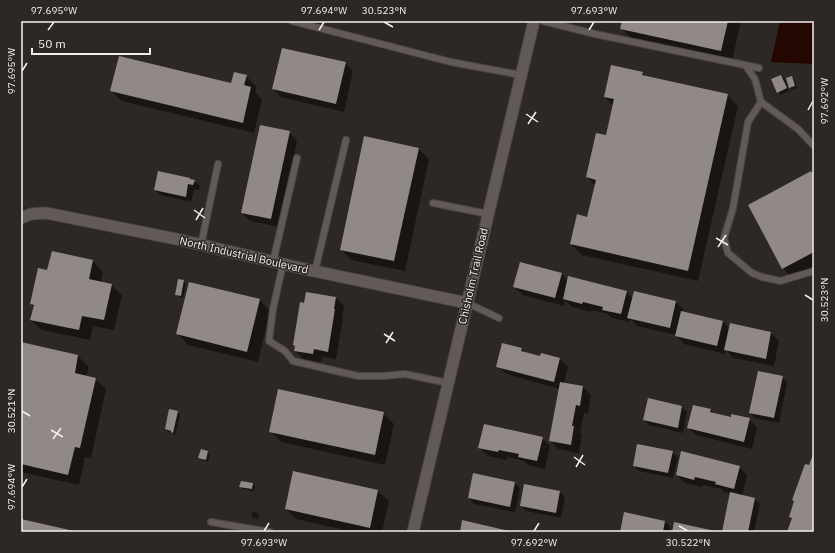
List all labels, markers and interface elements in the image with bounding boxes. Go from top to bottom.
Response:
text: 97.695°W [31,4,77,17]
text: 97.694°W [301,4,347,17]
text: 30.523°N [362,4,406,17]
text: 97.693°W [571,4,617,17]
scale bar [32,30,150,56]
text: 50 m [38,36,66,51]
text: 97.695°W [5,48,18,94]
text: 97.692°W [818,78,831,124]
street label: Chisholm Trail Road [455,227,491,325]
street label: North Industrial Boulevard [178,233,310,277]
text: 30.523°N [818,278,831,322]
text: 30.521°N [5,389,18,433]
text: 97.694°W [5,464,18,510]
text: 97.693°W [241,536,287,549]
text: 97.692°W [511,536,557,549]
text: 30.522°N [666,536,710,549]

